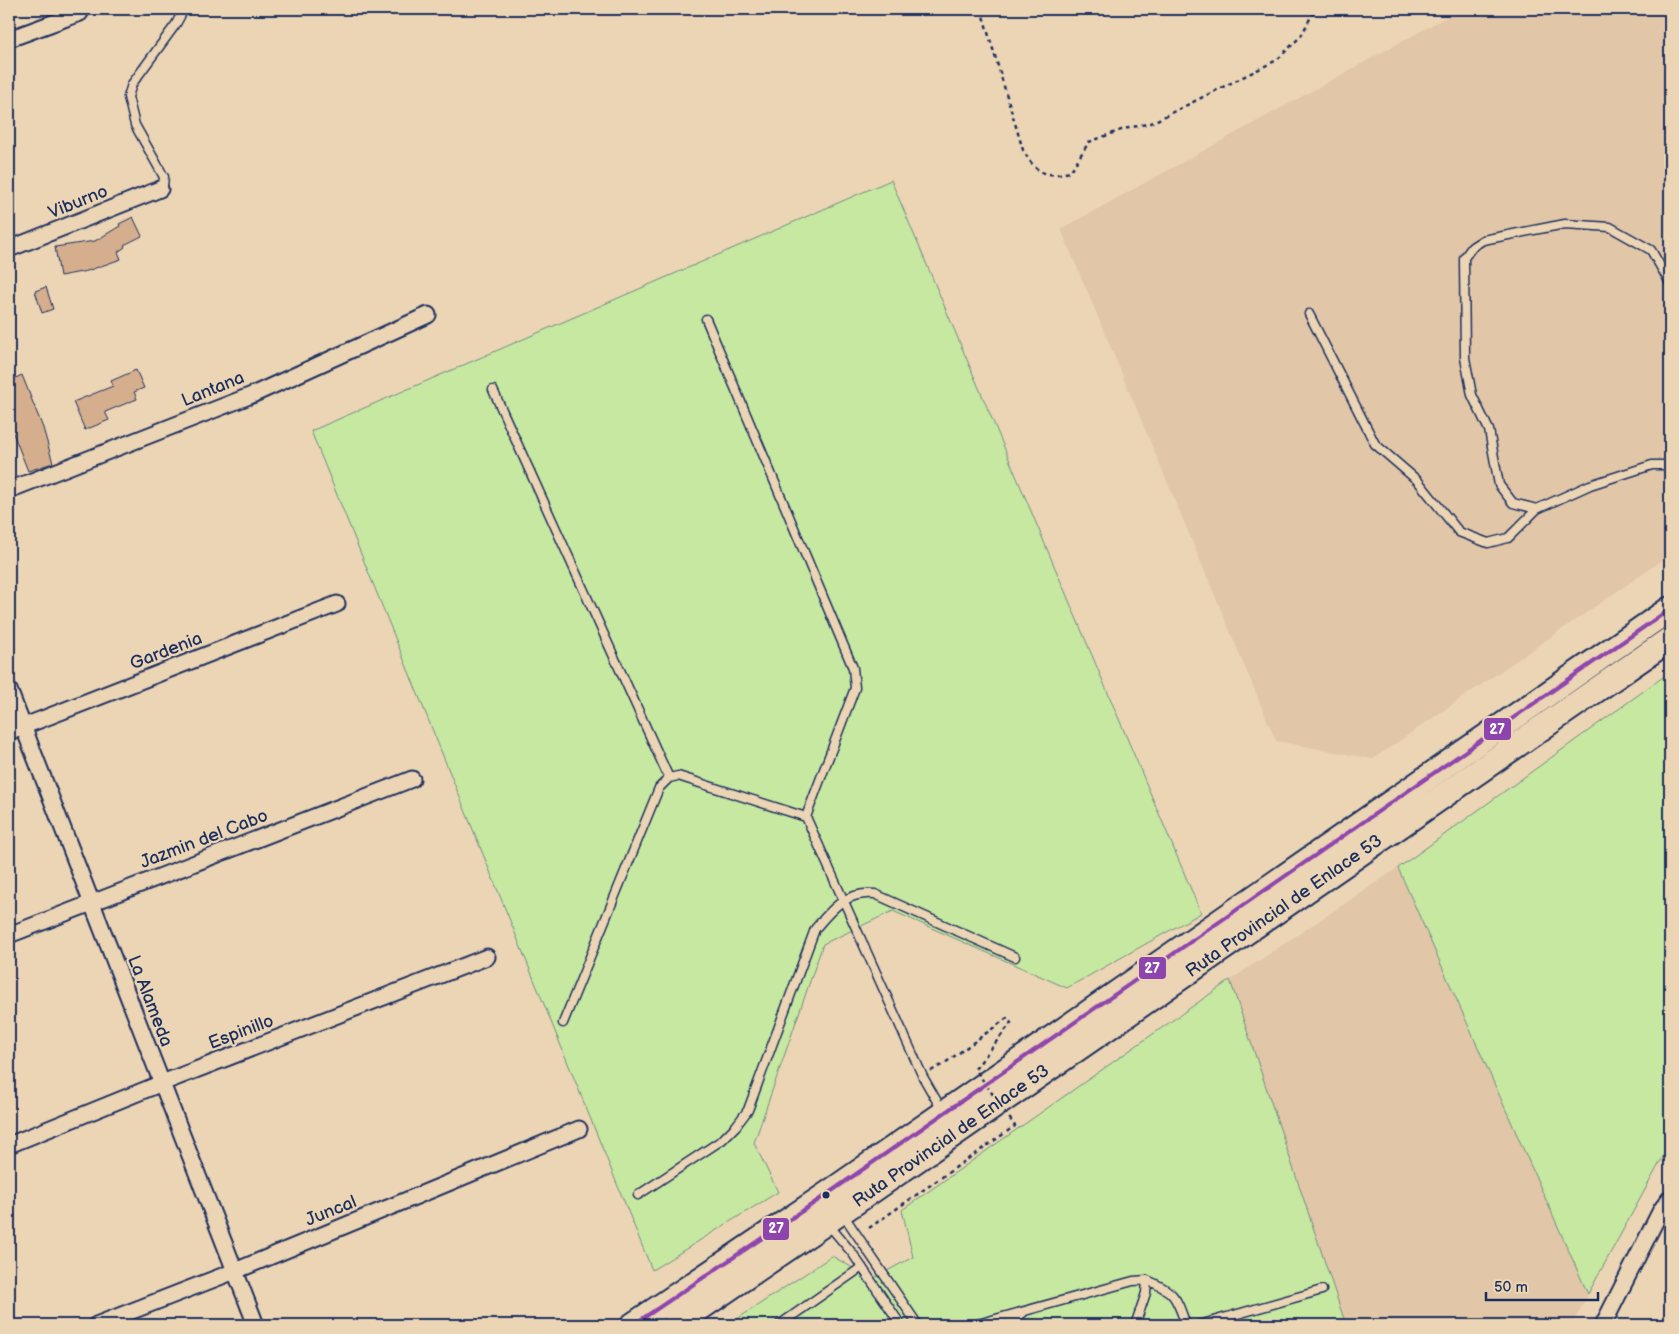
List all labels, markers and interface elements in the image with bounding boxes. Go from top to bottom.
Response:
street label: Viburno [45,181,111,223]
street label: Lantana [179,367,247,411]
street label: Gardenia [127,628,205,674]
line badge: 27 [1483,717,1512,741]
text: 27 [1489,721,1505,738]
street label: Jazmin del Cabo [137,805,271,873]
street label: Ruta Provincial de Enlace 53 [1182,830,1386,982]
street label: La Alameda [123,952,177,1050]
line badge: 27 [1138,956,1167,980]
text: 27 [1144,960,1160,977]
street label: Espinillo [206,1010,276,1054]
street label: Ruta Provincial de Enlace 53 [849,1060,1053,1212]
unlabelled marker [821,1190,831,1200]
street label: Juncal [302,1191,360,1231]
line badge: 27 [762,1217,790,1241]
text: 27 [768,1220,784,1237]
scale bar [1486,1269,1599,1301]
text: 50 m [1494,1278,1528,1297]

